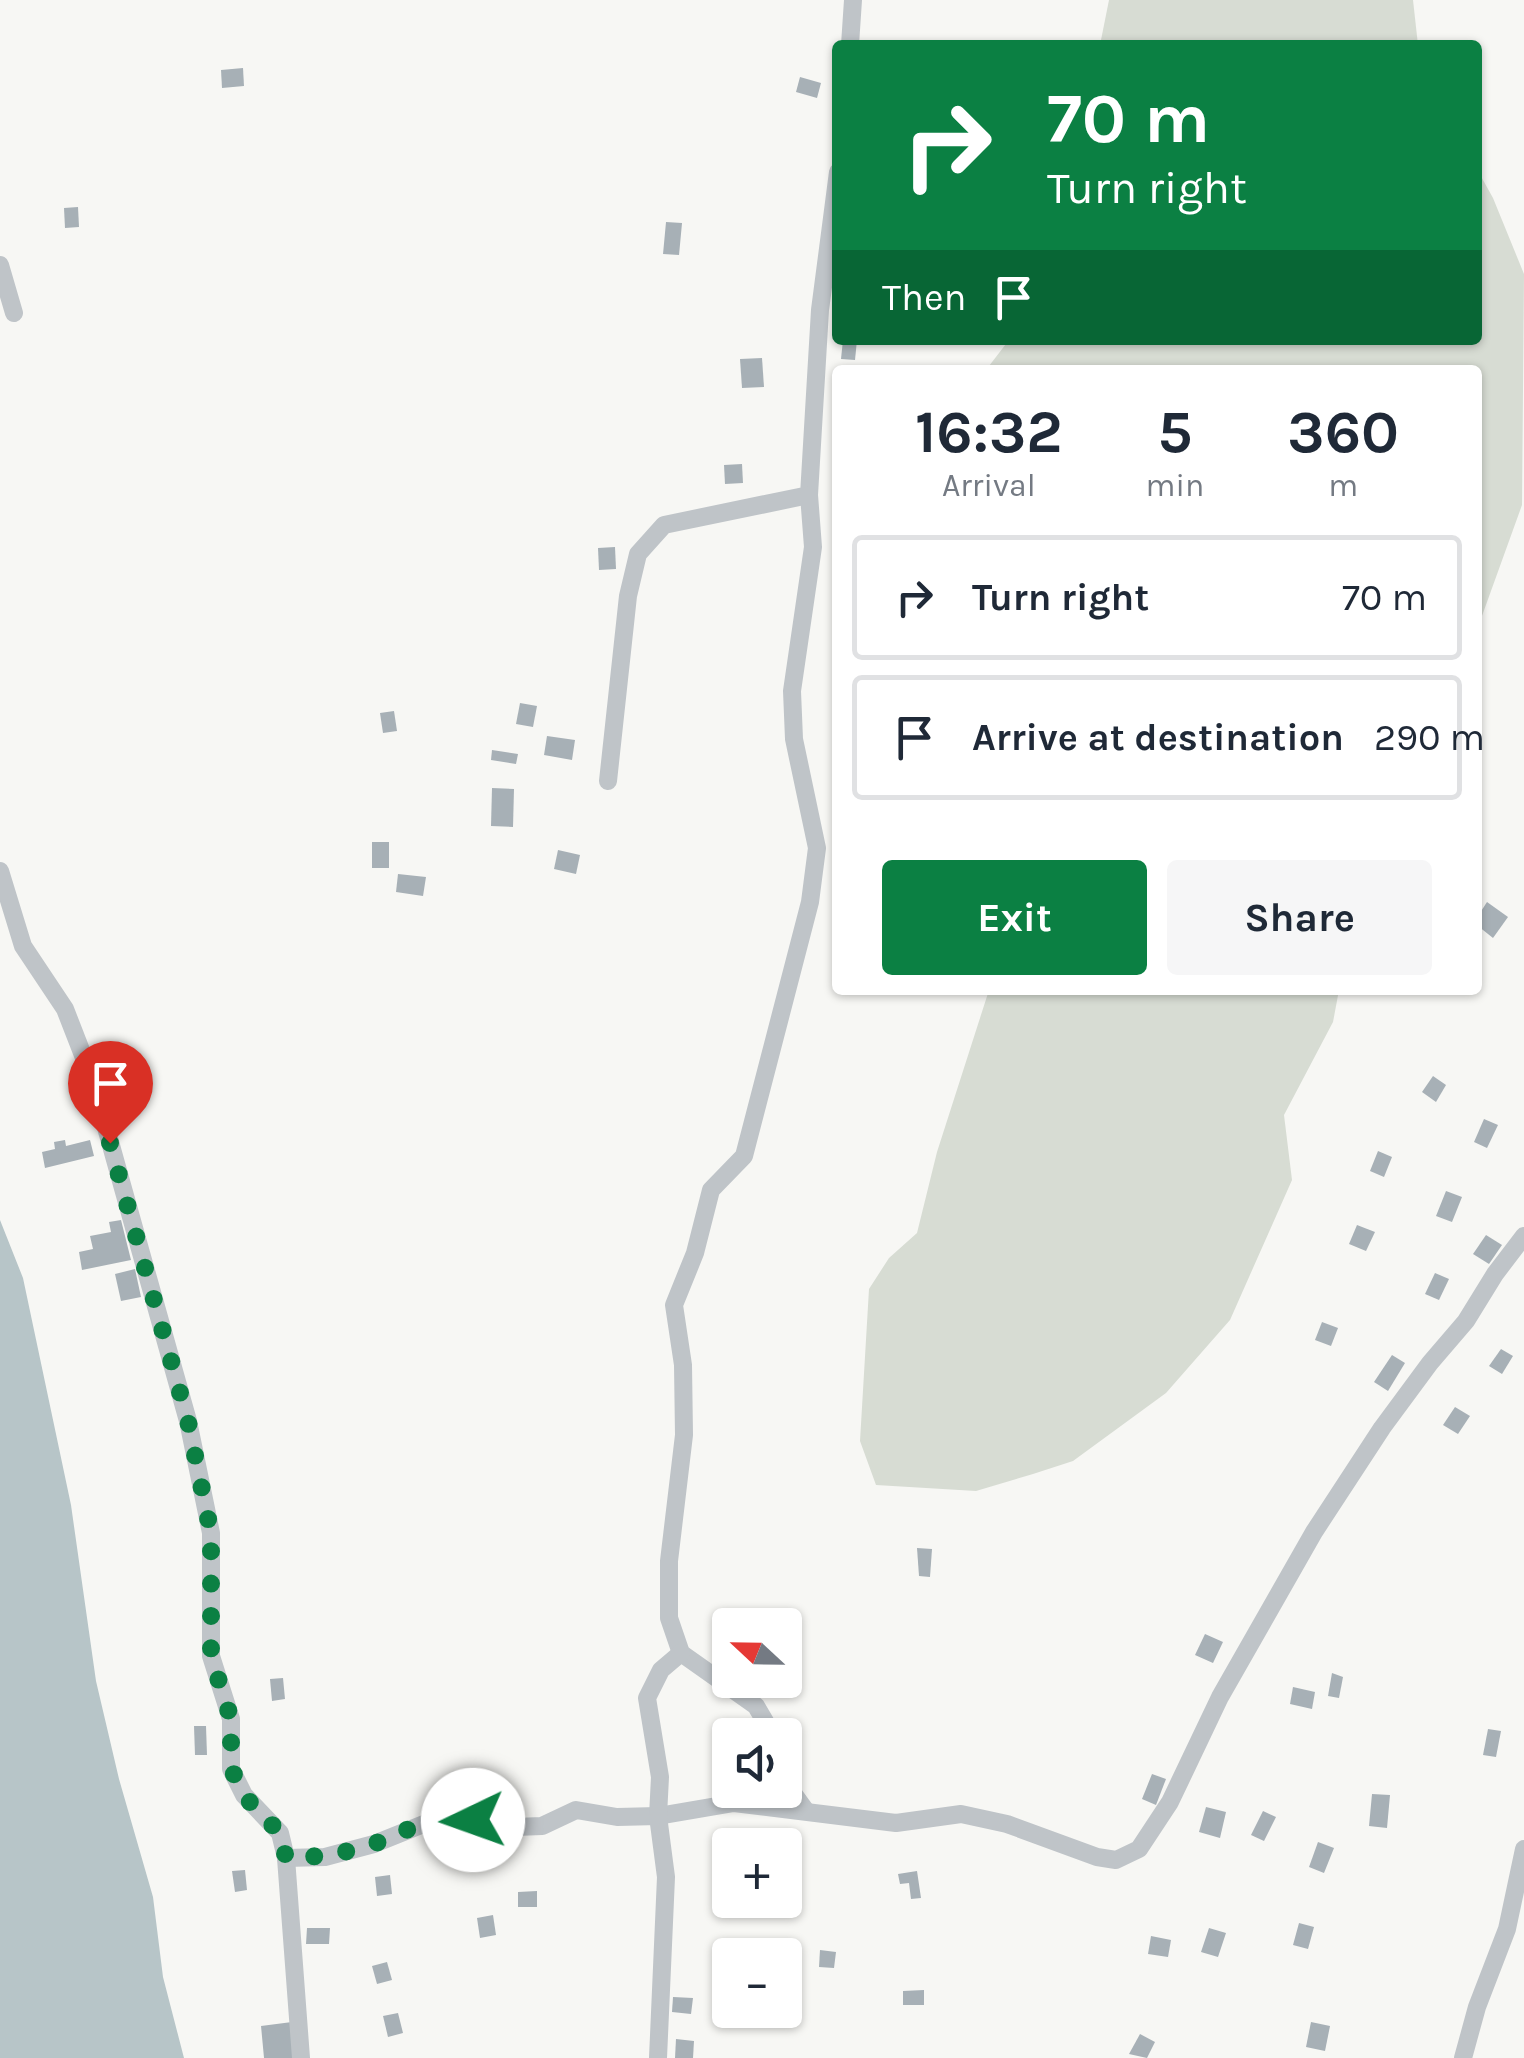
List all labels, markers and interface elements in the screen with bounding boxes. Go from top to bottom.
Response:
text: 70 m [1047,78,1210,160]
icon: right [882,80,1012,210]
text: Turn right [1047,162,1247,214]
icon: arrive [986,270,1041,325]
text: Then [882,275,966,320]
text: 16:32 [915,397,1063,467]
text: 5 [1157,397,1192,467]
text: 360 [1287,397,1399,467]
text: Arrival [942,467,1036,504]
text: min [1146,467,1204,504]
text: m [1328,467,1358,504]
icon: right [887,570,942,625]
text: Turn right [972,575,1149,620]
text: 70 m [1342,575,1427,620]
icon: arrive [887,710,942,765]
text: Arrive at destination [972,715,1344,760]
text: 290 m [1374,715,1485,760]
button: Exit [882,860,1147,975]
button: Share [1167,860,1432,975]
pin [68,1041,153,1144]
icon: arrive [83,1056,138,1111]
north arrow [712,1608,802,1698]
map controls [712,1608,802,2028]
button: sound [712,1718,802,1808]
position arrow [421,1768,525,1872]
button: + [712,1828,802,1918]
button: − [712,1938,802,2028]

